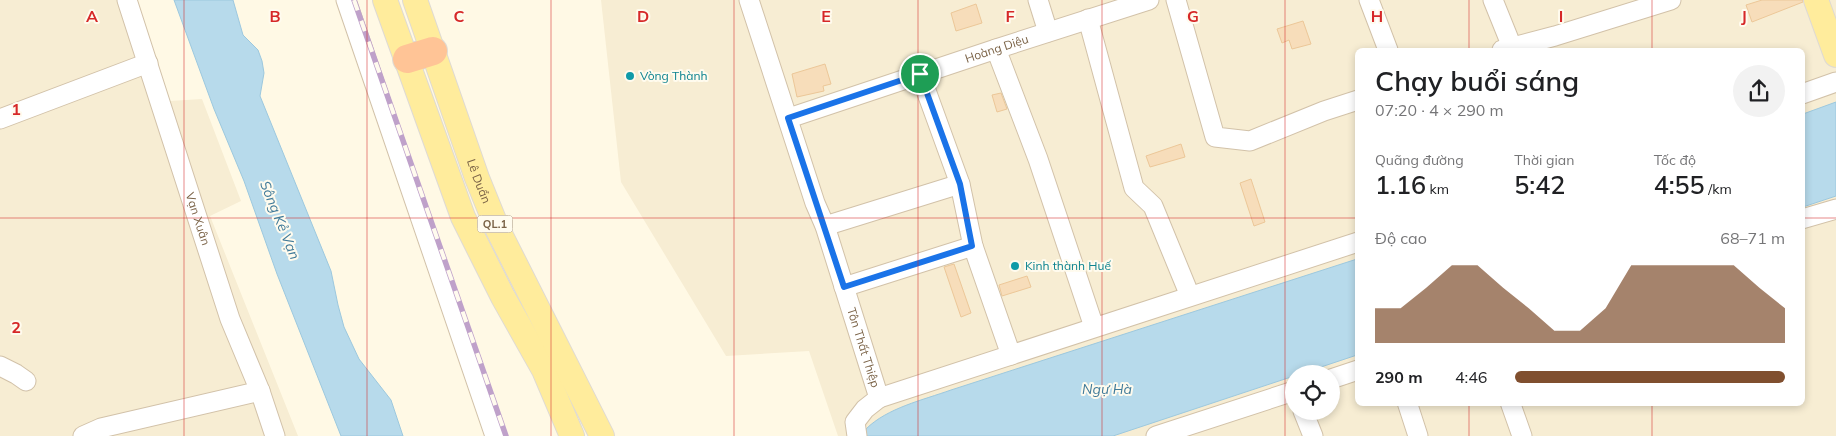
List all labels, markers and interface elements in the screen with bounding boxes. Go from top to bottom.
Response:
text: A [86,6,98,26]
text: B [269,6,281,26]
text: C [454,6,465,26]
text: D [637,6,649,26]
text: E [821,6,831,26]
text: F [1005,6,1015,26]
text: G [1187,6,1199,26]
text: H [1371,6,1383,26]
text: I [1559,6,1563,26]
text: J [1741,6,1747,26]
street label: Hoàng Diệu [963,31,1030,66]
pin [899,53,941,95]
icon: arrive [906,60,934,88]
text: Chạy buổi sáng [1375,63,1579,98]
button: share [1733,65,1785,117]
place label: Vòng Thành [640,68,707,83]
marker: Vòng Thành [624,70,636,82]
text: 1 [11,99,21,119]
text: 07:20 · 4 × 290 m [1375,100,1504,120]
text: Quãng đường [1375,151,1464,169]
text: Thời gian [1514,151,1574,169]
text: Tốc độ [1654,151,1696,169]
street label: Lê Duẩn [464,157,494,205]
text: 1.16 [1375,169,1426,200]
text: 5:42 [1514,169,1565,200]
text: 4:55 [1654,169,1705,200]
water label: Sông Kẻ Vạn [256,178,304,262]
text: km [1426,180,1449,198]
text: /km [1705,180,1732,198]
street label: Vạn Xuân [183,190,214,247]
road number: QL.1 [478,215,512,232]
text: Độ cao [1375,228,1427,248]
text: 68–71 m [1720,228,1785,248]
place label: Kinh thành Huế [1025,258,1111,273]
marker: Kinh thành Huế [1009,260,1021,272]
street label: Tôn Thất Thiệp [844,306,883,389]
text: 2 [11,317,21,337]
map controls [1285,365,1340,420]
button: locate [1285,365,1340,420]
text: 290 m [1375,367,1423,387]
text: 4:46 [1455,367,1487,387]
water label: Ngự Hà [1082,380,1132,398]

